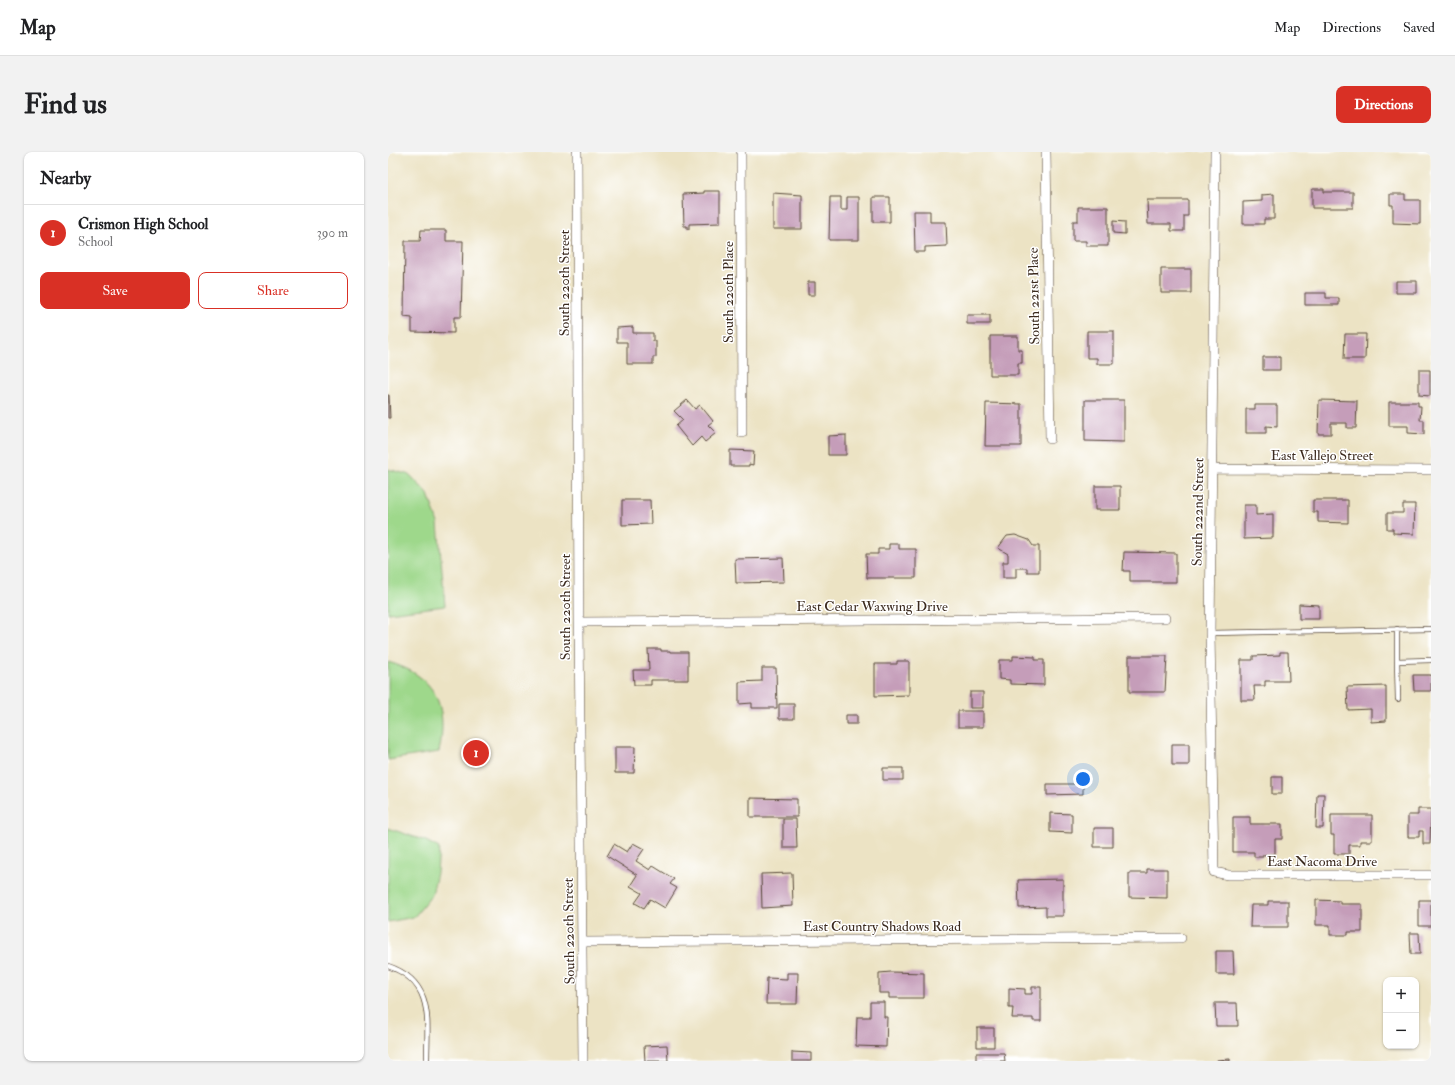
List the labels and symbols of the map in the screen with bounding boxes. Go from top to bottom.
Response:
street label: South 220th Street [556,229,573,336]
street label: South 220th Place [720,241,737,343]
street label: South 221st Place [1025,247,1043,345]
street label: East Vallejo Street [1271,447,1374,464]
street label: South 222nd Street [1189,457,1207,566]
street label: South 220th Street [557,553,574,660]
street label: East Cedar Waxwing Drive [796,598,948,615]
pin: 1 [463,738,489,768]
your location [1073,769,1093,789]
street label: East Nacoma Drive [1267,853,1377,870]
street label: South 220th Street [560,877,578,984]
street label: East Country Shadows Road [803,918,961,936]

